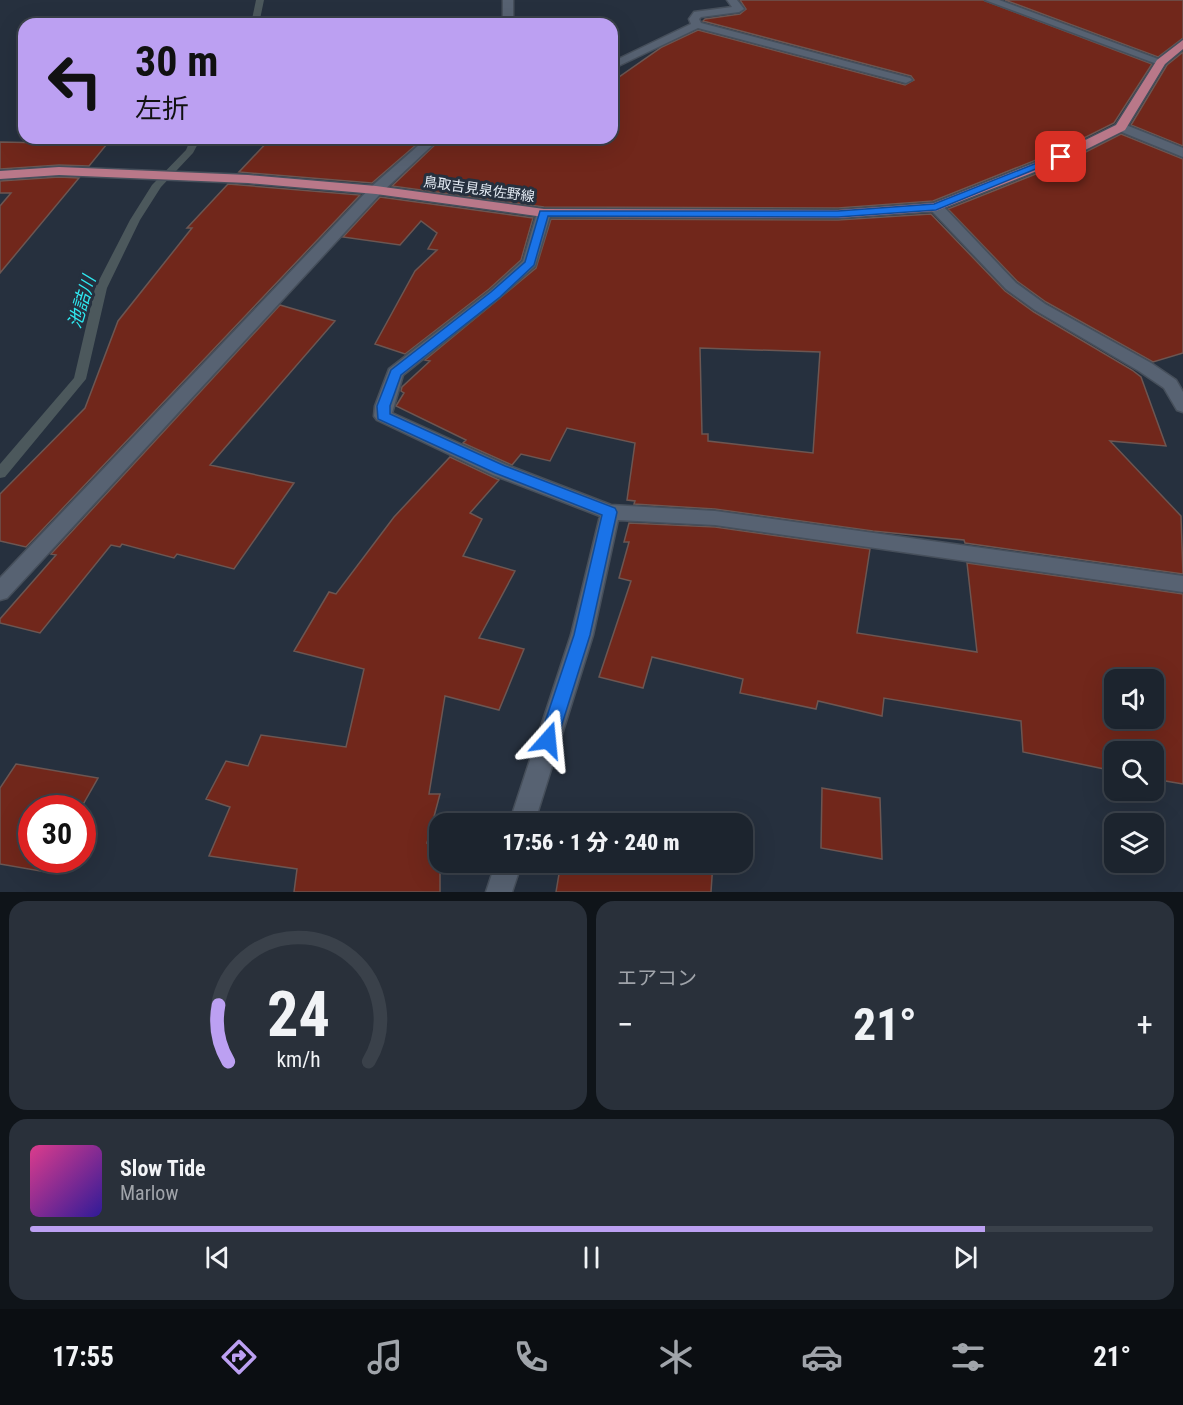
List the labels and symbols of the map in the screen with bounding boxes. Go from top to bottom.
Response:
pin [1035,131,1086,182]
street label: 鳥取吉見泉佐野線 [422,173,536,205]
water label: 池詰川 [64,271,100,331]
position arrow [516,708,580,772]
speed limit sign: 30 [18,795,96,873]

